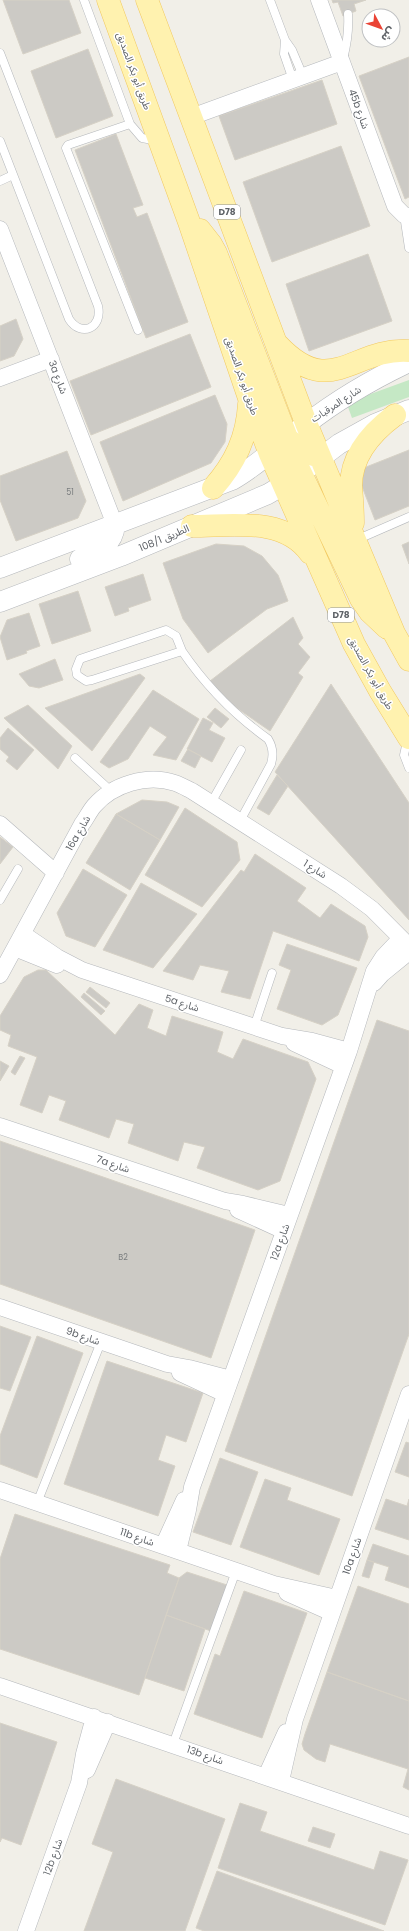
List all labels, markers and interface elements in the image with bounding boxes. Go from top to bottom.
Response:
north arrow [361,8,401,48]
text: ش [378,24,400,45]
street label: طريق أبو بكر الصديق [113,30,155,112]
street label: 45b شارع [345,87,373,131]
road number: D78 [214,205,240,219]
street label: طريق أبو بكر الصديق [222,335,262,417]
street label: 3a شارع [45,358,71,396]
street label: شارع المرقبات [308,382,364,426]
house number: 51 [66,487,74,498]
street label: 108/1 الطريق [137,521,191,555]
road number: D78 [328,608,354,622]
street label: طريق أبو بكر الصديق [345,634,398,713]
street label: 16a شارع [62,812,94,853]
street label: شارع 1 [300,856,330,882]
street label: 5a شارع [163,990,201,1016]
street label: 7a شارع [94,1151,132,1177]
street label: 12a شارع [266,1221,294,1262]
house number: B2 [118,1252,128,1263]
street label: 9b شارع [64,1323,102,1349]
street label: 11b شارع [118,1524,156,1550]
street label: 10a شارع [339,1535,365,1577]
street label: 13b شارع [185,1742,226,1768]
street label: 12b شارع [39,1836,67,1877]

